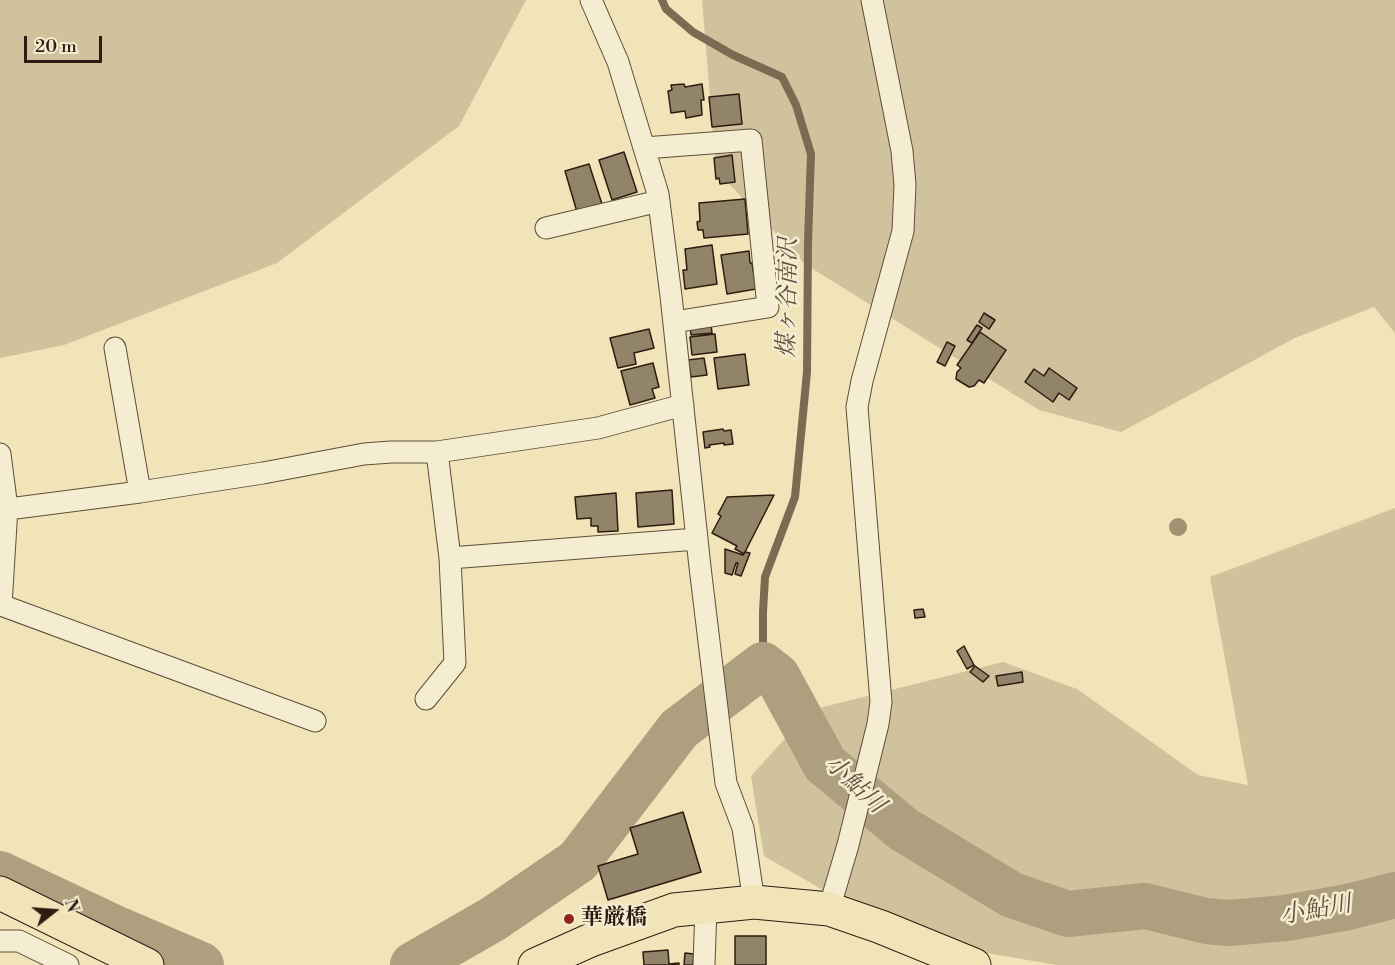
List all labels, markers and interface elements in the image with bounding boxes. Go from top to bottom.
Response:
scale bar [27,24,105,62]
text: 20 m [35,35,77,58]
water label: 煤ヶ谷南沢 [774,238,804,358]
water label: 小鮎川 [818,750,890,820]
north arrow [24,881,84,941]
water label: 小鮎川 [1278,891,1354,931]
text: N [60,897,83,915]
place label: 華厳橋 [581,906,647,932]
marker: 華厳橋 [562,912,576,926]

